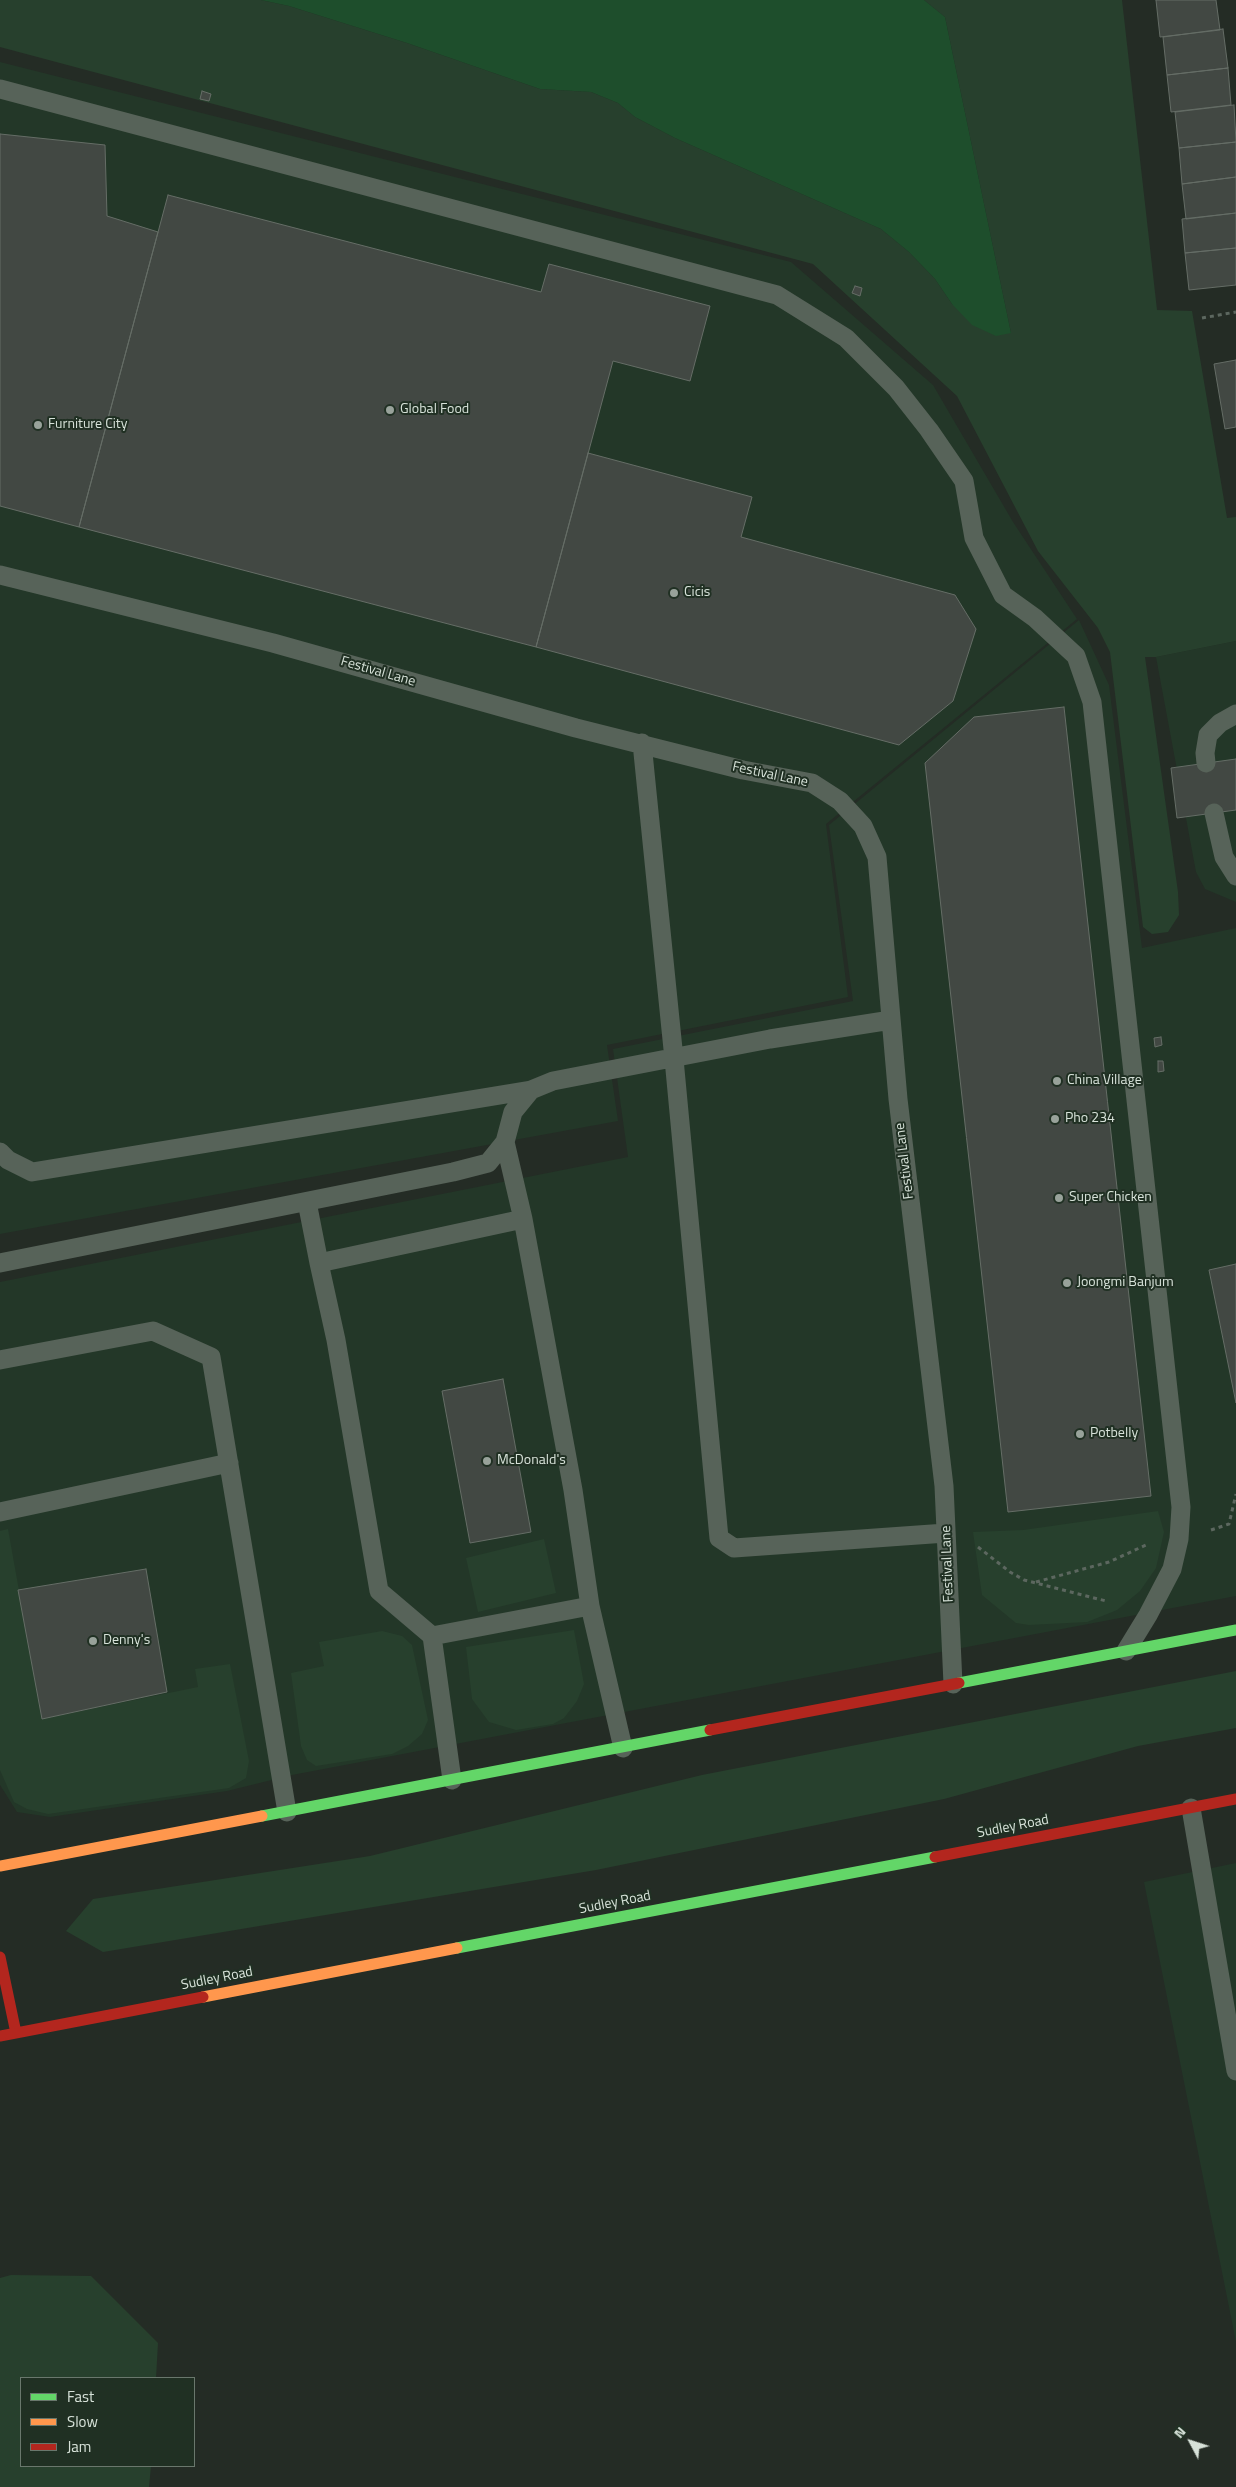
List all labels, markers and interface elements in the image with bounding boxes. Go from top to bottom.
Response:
place label: Global Food [400,402,469,418]
marker: Global Food [384,404,396,416]
place label: Furniture City [48,417,128,433]
marker: Furniture City [32,419,44,431]
place label: Cicis [684,585,710,601]
marker: Cicis [668,587,680,599]
street label: Festival Lane [339,653,417,691]
street label: Festival Lane [731,759,809,791]
place label: China Village [1067,1073,1142,1089]
marker: China Village [1051,1075,1063,1087]
place label: Pho 234 [1065,1111,1115,1127]
marker: Pho 234 [1049,1113,1061,1125]
street label: Festival Lane [892,1122,918,1200]
place label: Super Chicken [1069,1190,1152,1206]
marker: Super Chicken [1053,1192,1065,1204]
place label: Joongmi Banjum [1077,1275,1174,1291]
marker: Joongmi Banjum [1061,1277,1073,1289]
place label: Potbelly [1090,1426,1138,1442]
marker: Potbelly [1074,1428,1086,1440]
place label: McDonald's [497,1453,566,1469]
marker: McDonald's [481,1455,493,1467]
street label: Festival Lane [938,1525,958,1603]
place label: Denny's [103,1633,150,1649]
marker: Denny's [87,1635,99,1647]
street label: Sudley Road [976,1812,1050,1842]
street label: Sudley Road [578,1888,652,1918]
street label: Sudley Road [180,1964,254,1994]
legend [20,2377,195,2467]
text: Fast [67,2385,94,2408]
text: Slow [67,2410,98,2433]
north arrow [1166,2417,1216,2467]
text: N [1168,2422,1190,2443]
text: Jam [67,2435,91,2458]

